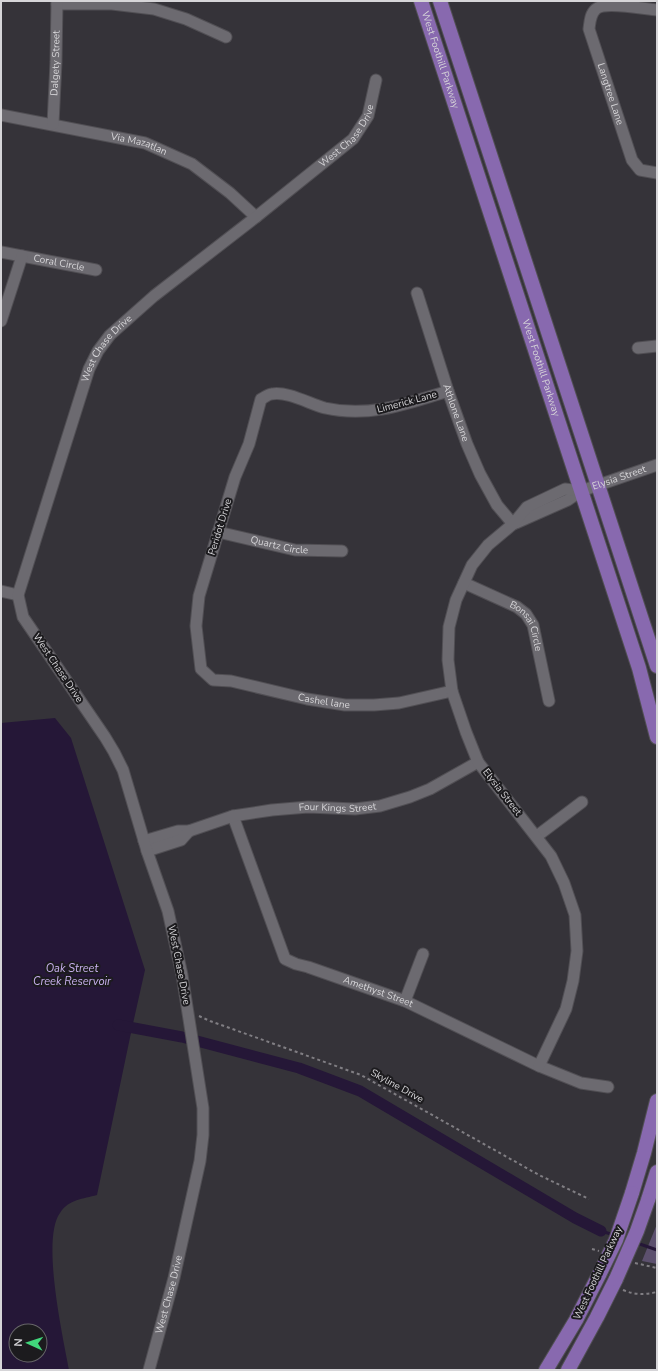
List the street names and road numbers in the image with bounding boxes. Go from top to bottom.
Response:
street label: West Foothill Parkway [418,9,463,111]
street label: Dalgety Street [47,30,64,96]
street label: Langtree Lane [594,61,627,127]
street label: West Chase Drive [316,103,377,171]
street label: Via Mazatlan [108,129,169,159]
street label: Coral Circle [32,251,86,275]
street label: West Chase Drive [78,312,135,384]
street label: West Foothill Parkway [518,317,564,419]
street label: Athlone Lane [439,382,473,444]
street label: Limerick Lane [376,387,438,417]
street label: Elysia Street [590,462,648,494]
street label: Peridot Drive [205,497,235,557]
street label: Quartz Circle [249,533,308,557]
street label: Bonsai Circle [507,598,545,653]
street label: West Chase Drive [30,631,86,705]
street label: Cashel lane [296,690,350,712]
street label: Elysia Street [479,766,525,819]
street label: Four Kings Street [298,799,377,816]
street label: West Chase Drive [164,924,194,1006]
street label: Amethyst Street [341,973,416,1011]
street label: Skyline Drive [368,1066,426,1106]
street label: West Foothill Parkway [570,1223,626,1322]
street label: West Chase Drive [152,1254,186,1336]

